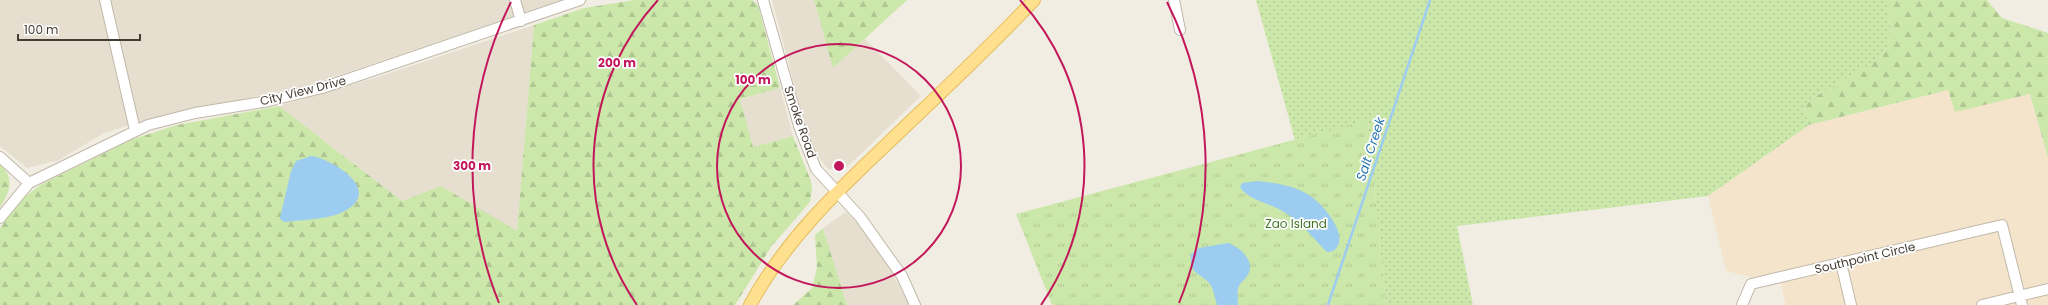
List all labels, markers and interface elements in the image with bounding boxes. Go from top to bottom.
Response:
scale bar [18,16,140,42]
text: 100 m [24,21,58,38]
text: 200 m [598,54,636,71]
text: 100 m [735,71,771,88]
street label: City View Drive [258,72,348,109]
street label: Smoke Road [780,84,821,160]
water label: Salt Creek [1351,114,1390,183]
text: 300 m [453,157,491,174]
centre of rings [832,159,846,173]
park label: Zao Island [1265,215,1327,232]
street label: Southpoint Circle [1813,238,1917,277]

